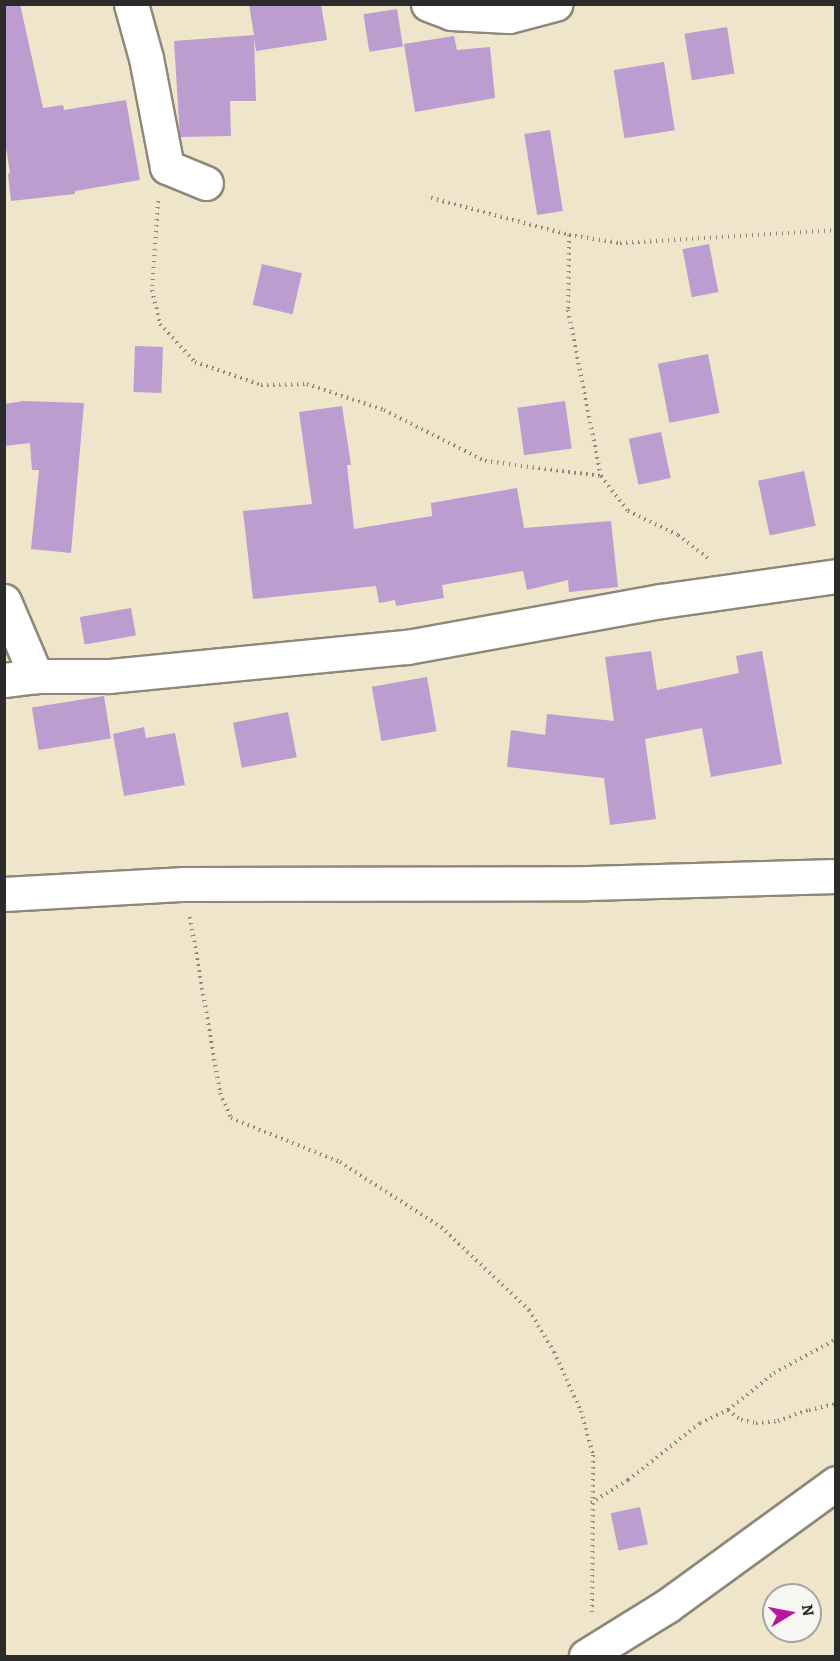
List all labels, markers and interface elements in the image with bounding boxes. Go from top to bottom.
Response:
north arrow [762,1583,822,1643]
text: N [796,1603,820,1618]

